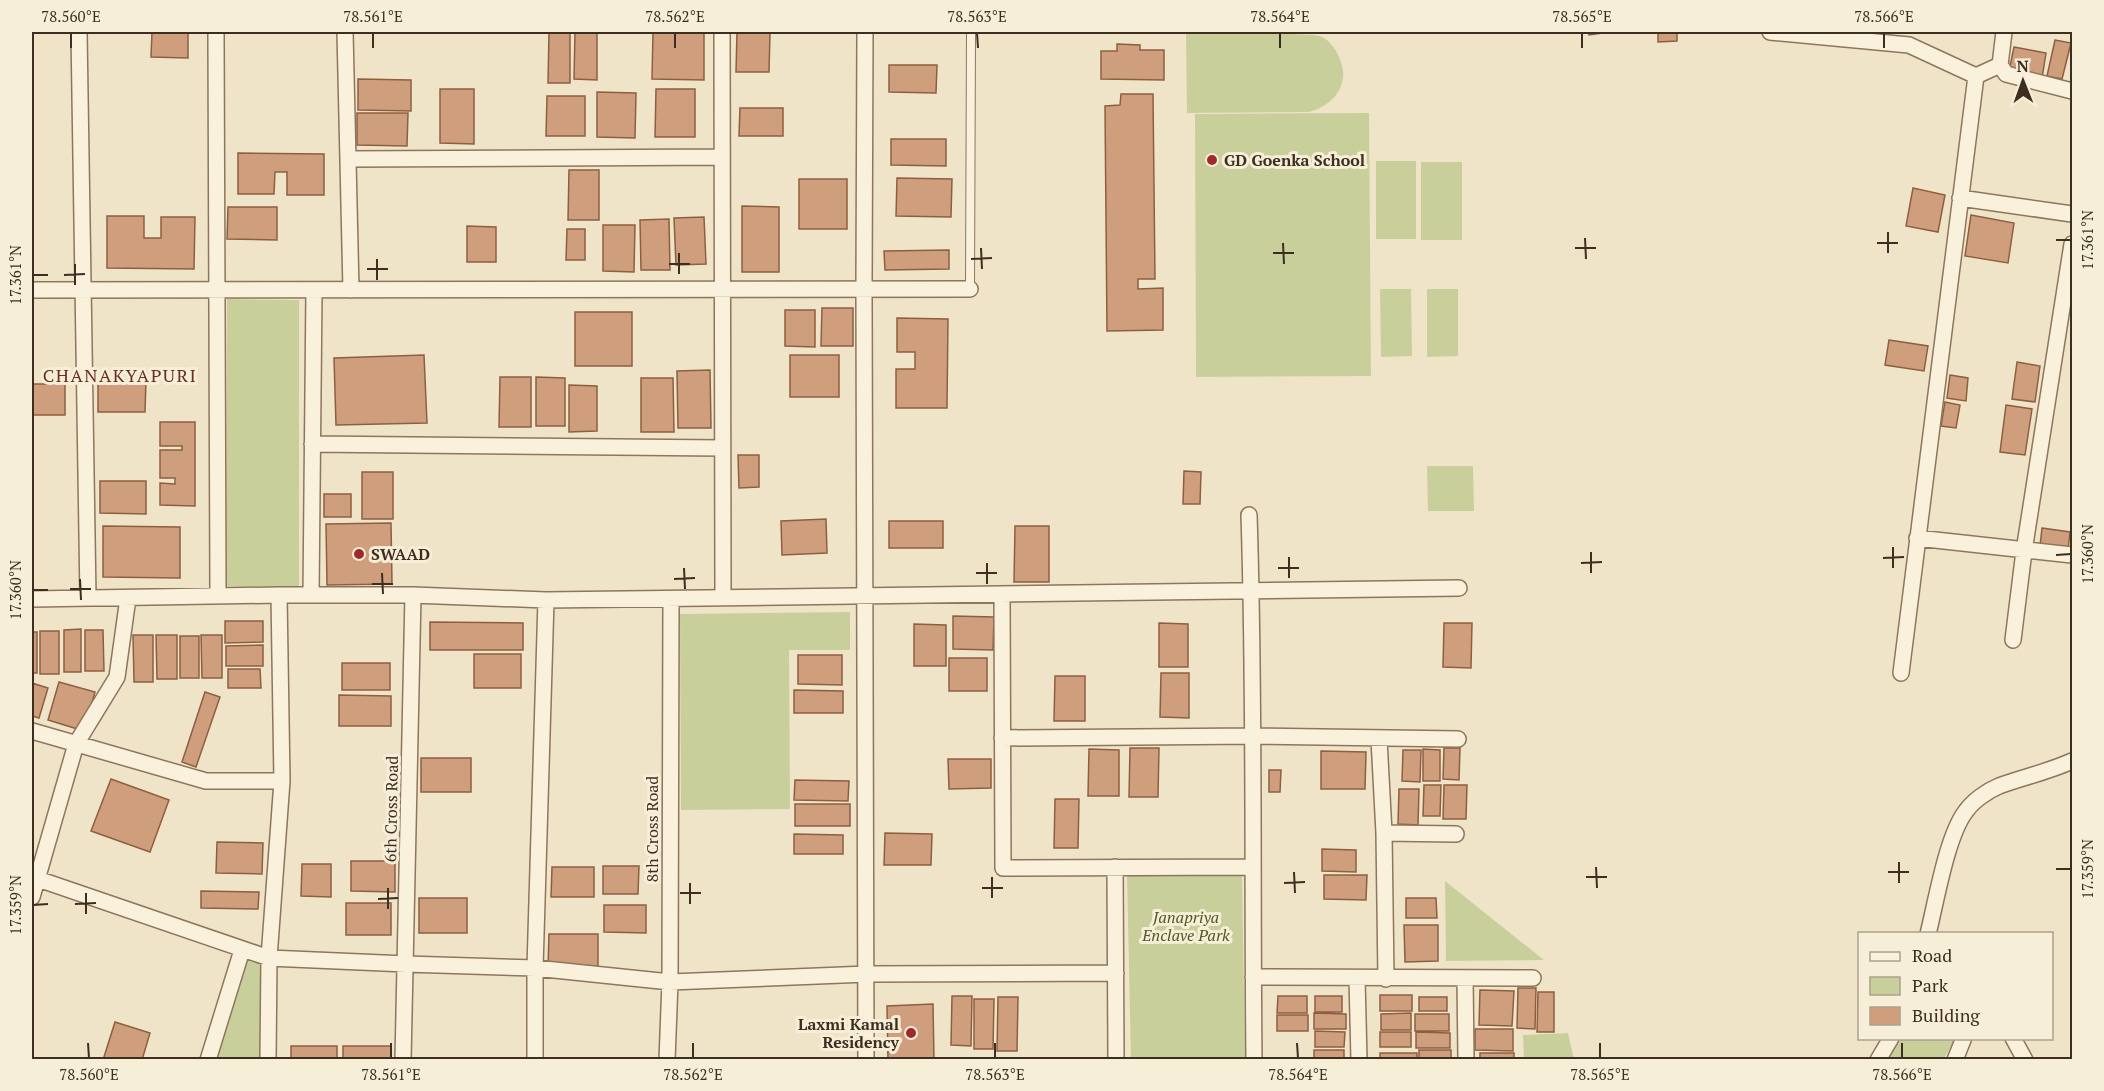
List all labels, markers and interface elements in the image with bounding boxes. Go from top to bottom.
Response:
text: 78.560°E [41,6,101,26]
text: 78.561°E [343,6,403,26]
text: 78.562°E [645,6,705,26]
text: 78.563°E [947,6,1007,26]
text: 78.564°E [1250,6,1310,26]
text: 78.565°E [1552,6,1612,26]
text: 78.566°E [1854,6,1914,26]
north arrow [1993,51,2053,111]
text: N [2016,55,2029,77]
place label: GD Goenka School [1224,149,1365,171]
marker: GD Goenka School [1205,153,1219,167]
text: 17.361°N [2077,210,2097,270]
text: 17.361°N [5,245,25,305]
district label: CHANAKYAPURI [43,363,197,387]
text: 17.360°N [2077,524,2097,584]
place label: SWAAD [371,543,430,565]
marker: SWAAD [352,547,366,561]
text: 17.360°N [5,560,25,620]
street label: 6th Cross Road [379,755,403,862]
street label: 8th Cross Road [641,776,663,882]
text: 17.359°N [2077,839,2097,899]
text: 17.359°N [5,875,25,935]
park label: Janapriya Enclave Park [1141,906,1230,946]
legend [1858,932,2053,1040]
text: Road [1912,943,1952,967]
text: Park [1912,973,1949,997]
text: Building [1912,1003,1980,1027]
place label: Laxmi Kamal Residency [798,1013,900,1053]
marker: Laxmi Kamal Residency [904,1026,918,1040]
text: 78.560°E [59,1064,119,1084]
text: 78.561°E [361,1064,421,1084]
text: 78.562°E [663,1064,723,1084]
text: 78.563°E [965,1064,1025,1084]
text: 78.564°E [1268,1064,1328,1084]
text: 78.565°E [1570,1064,1630,1084]
text: 78.566°E [1872,1064,1932,1084]

